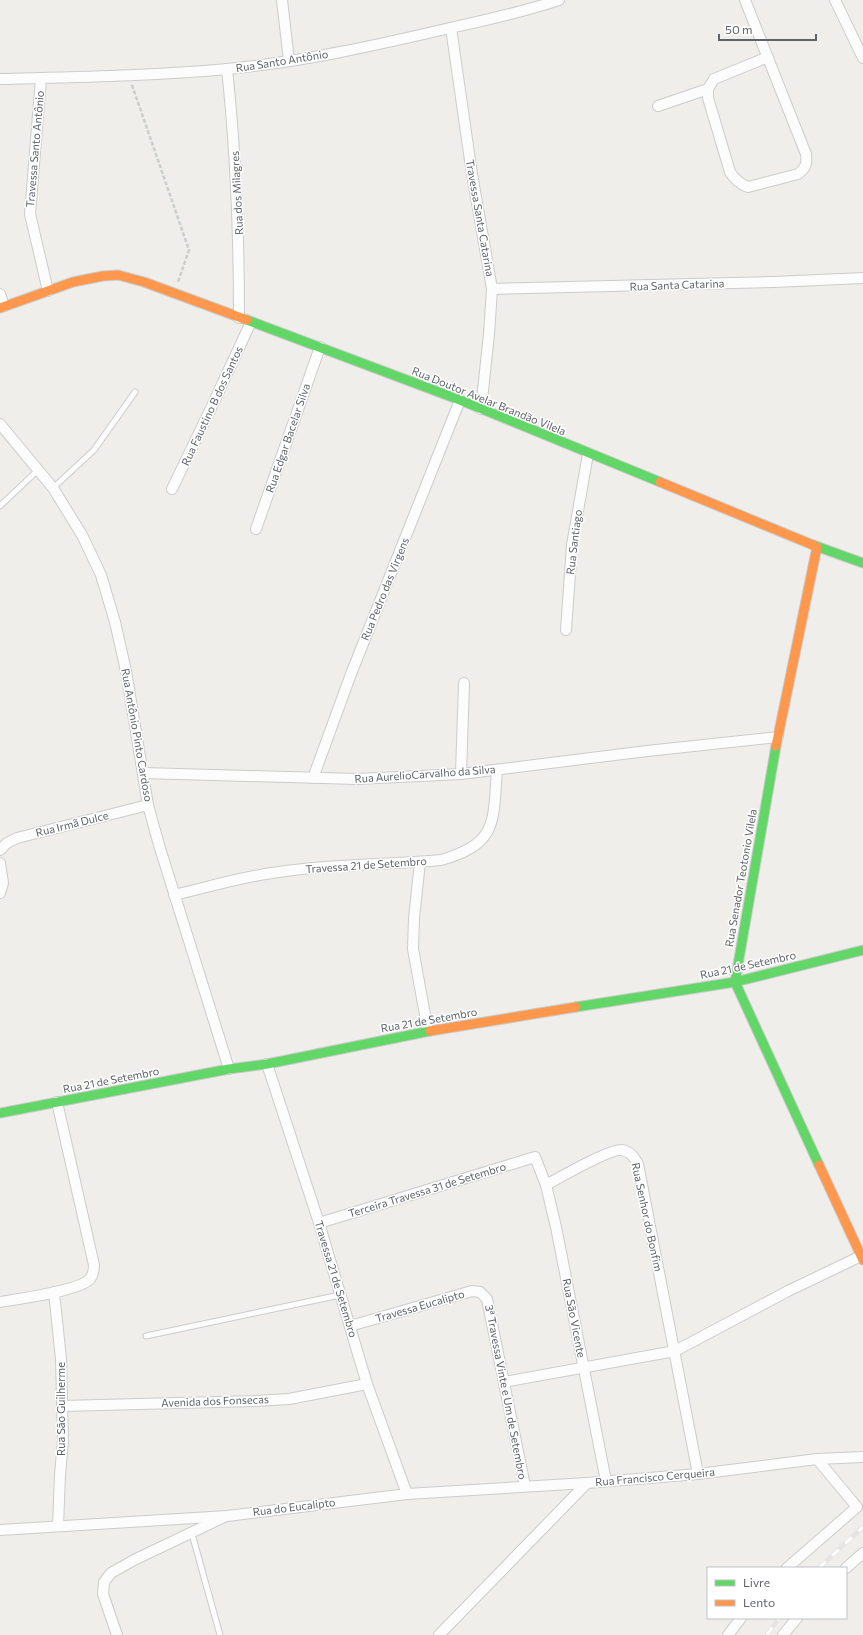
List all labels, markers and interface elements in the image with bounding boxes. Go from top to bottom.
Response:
scale bar [719,16,816,42]
text: 50 m [725,22,753,36]
street label: Rua Santo Antônio [235,47,330,74]
street label: Travessa Santo Antônio [23,90,46,208]
street label: Rua dos Milagres [228,151,245,235]
street label: Travessa Santa Catarina [464,158,497,278]
street label: Rua Santa Catarina [629,276,725,293]
street label: Rua Faustino B dos Santos [178,344,245,468]
street label: Rua Doutor Avelar Brandão Vilela [410,364,568,437]
street label: Rua Edgar Bacelar Silva [263,381,312,494]
street label: Rua Santiago [563,508,584,575]
street label: Rua Pedro das Virgens [358,535,411,642]
street label: Rua Antônio Pinto Cardoso [119,667,156,803]
street label: Rua AurelioCarvalho da Silva [354,762,496,785]
street label: Rua Irmã Dulce [34,808,110,839]
street label: Rua Senador Teotonio Vilela [722,808,759,948]
street label: Travessa 21 de Setembro [305,854,428,875]
street label: Rua 21 de Setembro [699,948,797,981]
street label: Rua 21 de Setembro [380,1005,479,1034]
street label: Rua 21 de Setembro [62,1064,161,1095]
street label: Terceira Travessa 31 de Setembro [346,1159,508,1220]
street label: Rua Senhor do Bonfim [630,1161,665,1273]
street label: Travessa 21 de Setembro [312,1219,361,1339]
street label: Rua São Vicente [560,1277,589,1359]
street label: Travessa Eucalipto [374,1286,466,1324]
street label: 3ª Travessa Vinte e Um de Setembro [483,1303,530,1481]
street label: Rua São Guilherme [54,1362,67,1456]
street label: Avenida dos Fonsecas [161,1392,269,1409]
street label: Rua Francisco Cerqueira [595,1465,715,1488]
street label: Rua do Eucalipto [252,1495,336,1518]
legend [707,1567,847,1619]
text: Livre [743,1575,770,1589]
text: Lento [743,1595,775,1609]

